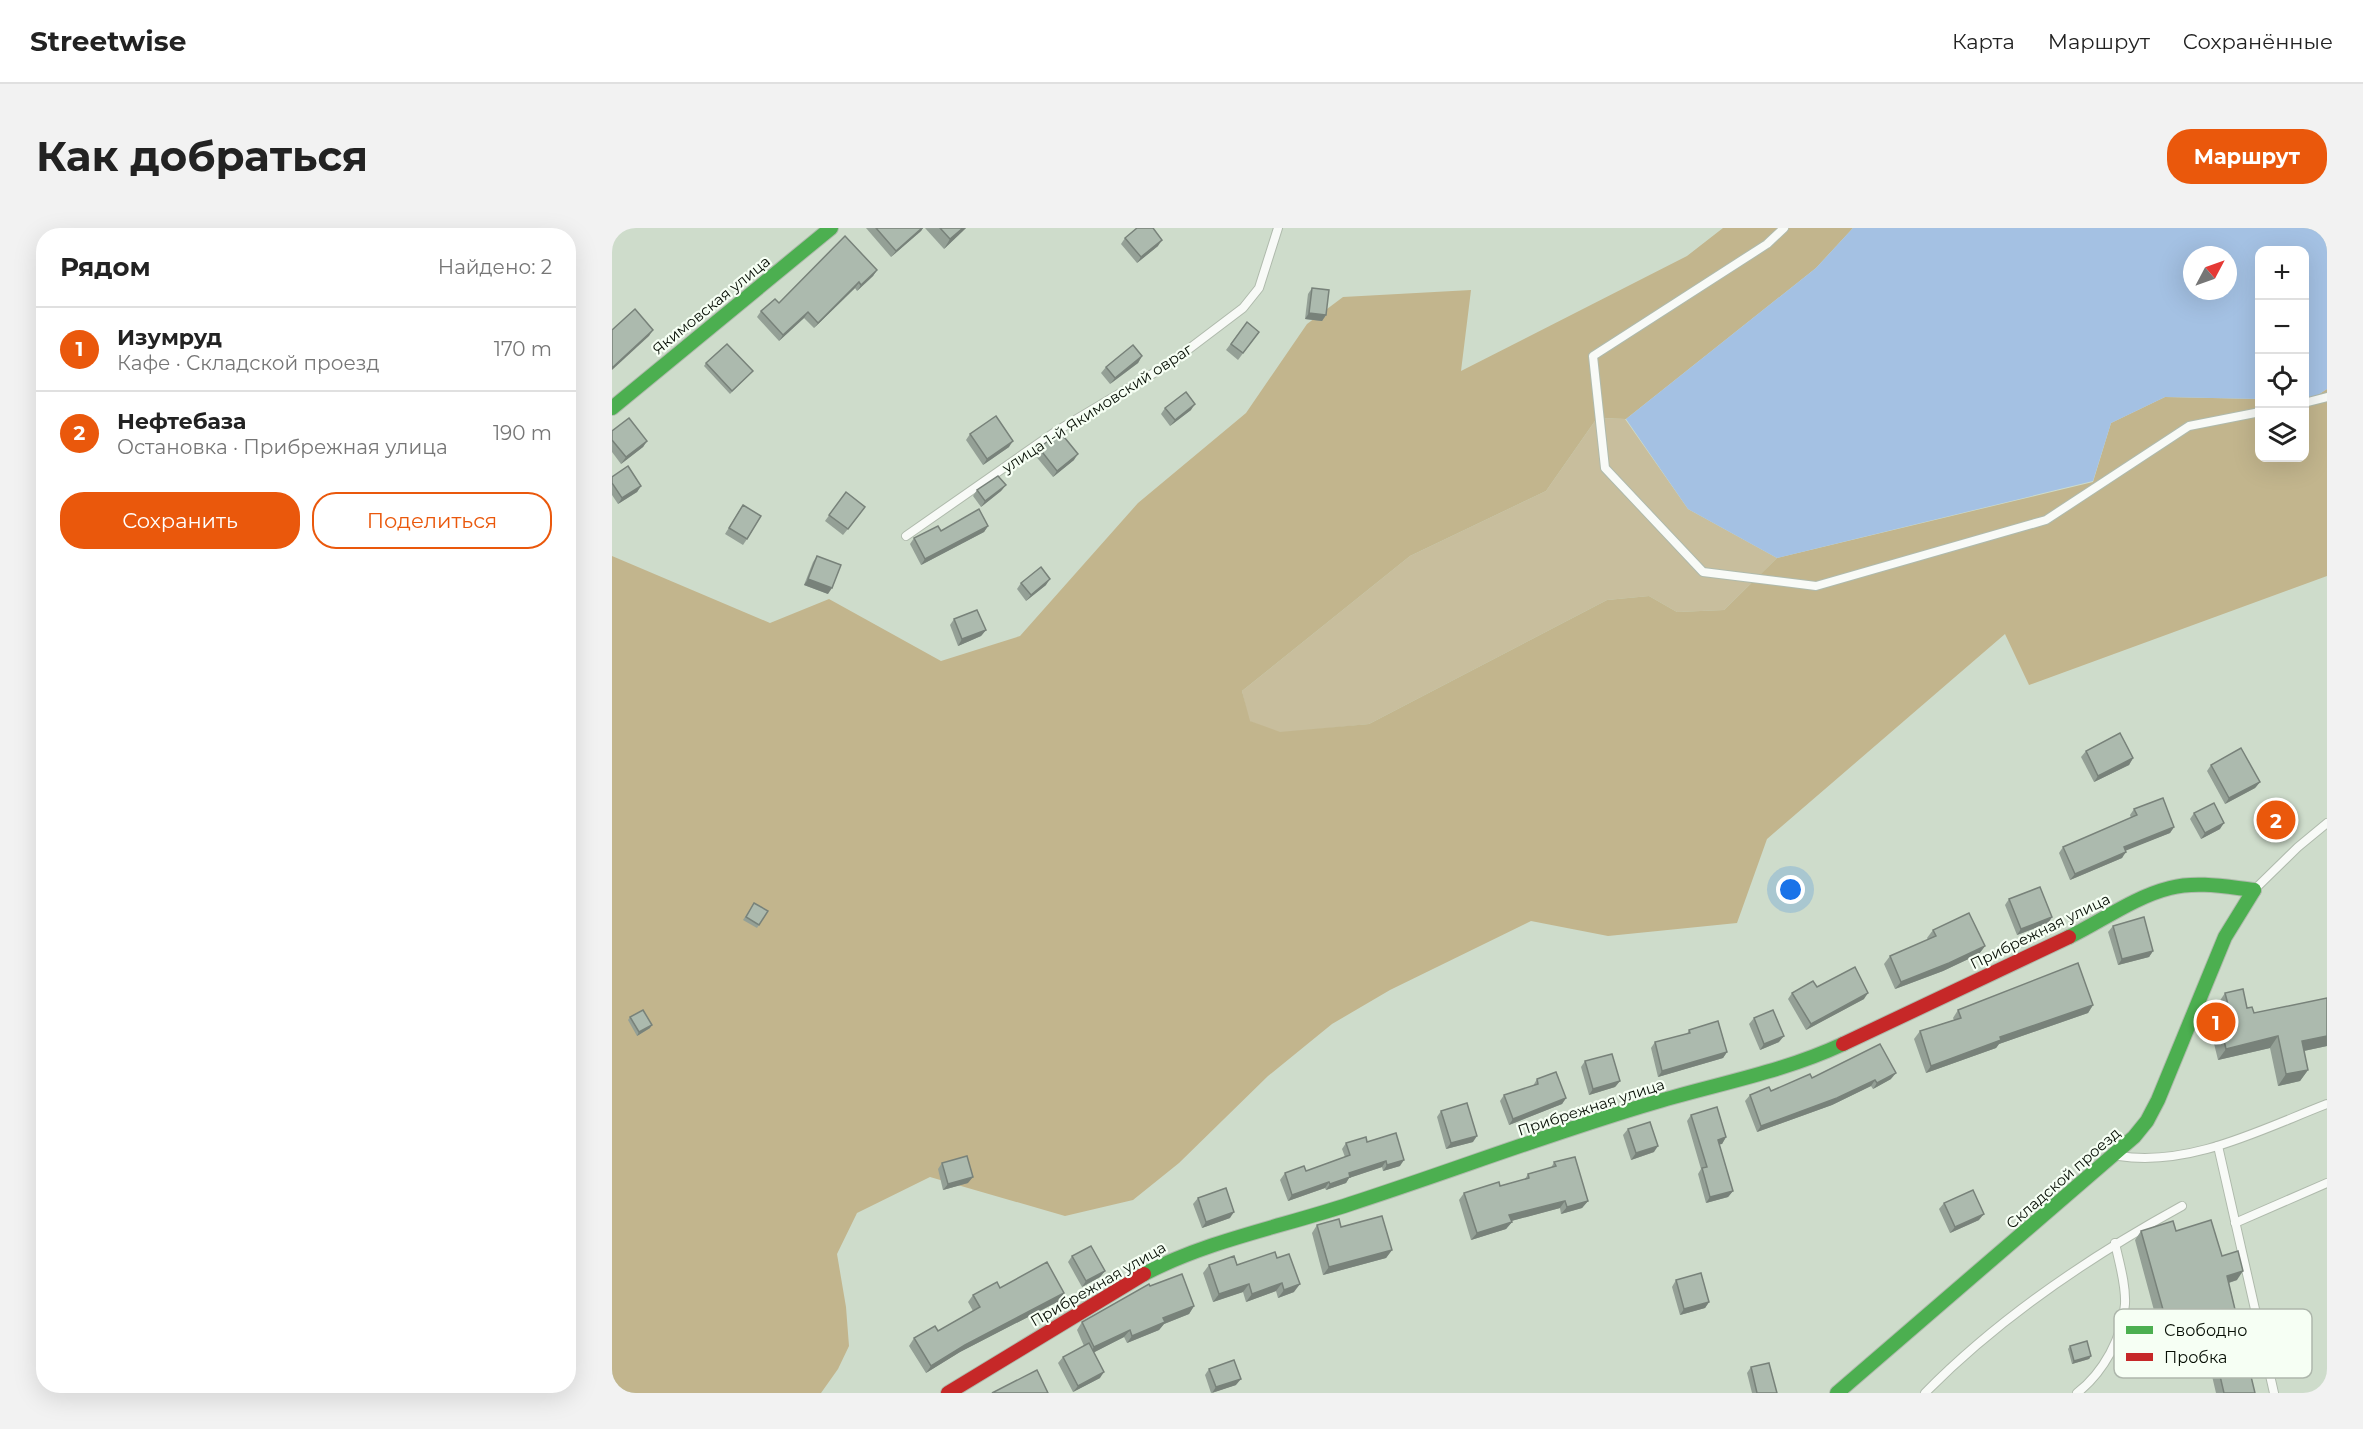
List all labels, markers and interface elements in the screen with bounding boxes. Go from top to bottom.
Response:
text: Streetwise [30,24,186,58]
text: Карта [1952,29,2015,54]
text: Маршрут [2048,29,2150,54]
text: Сохранённые [2183,29,2333,54]
button: Маршрут [2167,129,2327,184]
text: Как добраться [36,130,368,182]
north arrow [2183,246,2237,300]
map controls [2255,246,2309,462]
button: + [2255,246,2309,300]
text: Рядом [60,251,151,283]
street label: Якимовская улица [648,252,774,358]
text: Найдено: 2 [438,255,552,279]
button: − [2255,300,2309,354]
text: Изумруд [117,324,222,351]
text: 1 [76,337,83,361]
text: 170 m [494,337,552,361]
street label: улица 1-й Якимовский овраг [997,339,1196,477]
text: Кафе · Складской проезд [117,351,379,375]
button: locate [2255,354,2309,408]
text: Нефтебаза [117,408,246,435]
button: layers [2255,408,2309,462]
text: 2 [74,421,85,445]
text: 190 m [493,421,552,445]
text: Остановка · Прибрежная улица [117,435,448,459]
button: Сохранить [60,492,300,549]
button: Поделиться [312,492,552,549]
pin: 2 [2256,798,2296,842]
your location [1776,875,1805,904]
street label: Прибрежная улица [1967,889,2113,973]
pin: 1 [2196,1000,2236,1044]
street label: Прибрежная улица [1515,1074,1667,1140]
street label: Складской проезд [2002,1123,2124,1233]
street label: Прибрежная улица [1027,1237,1169,1331]
legend [2114,1309,2312,1378]
text: Свободно [2164,1321,2247,1340]
text: Пробка [2164,1348,2227,1367]

